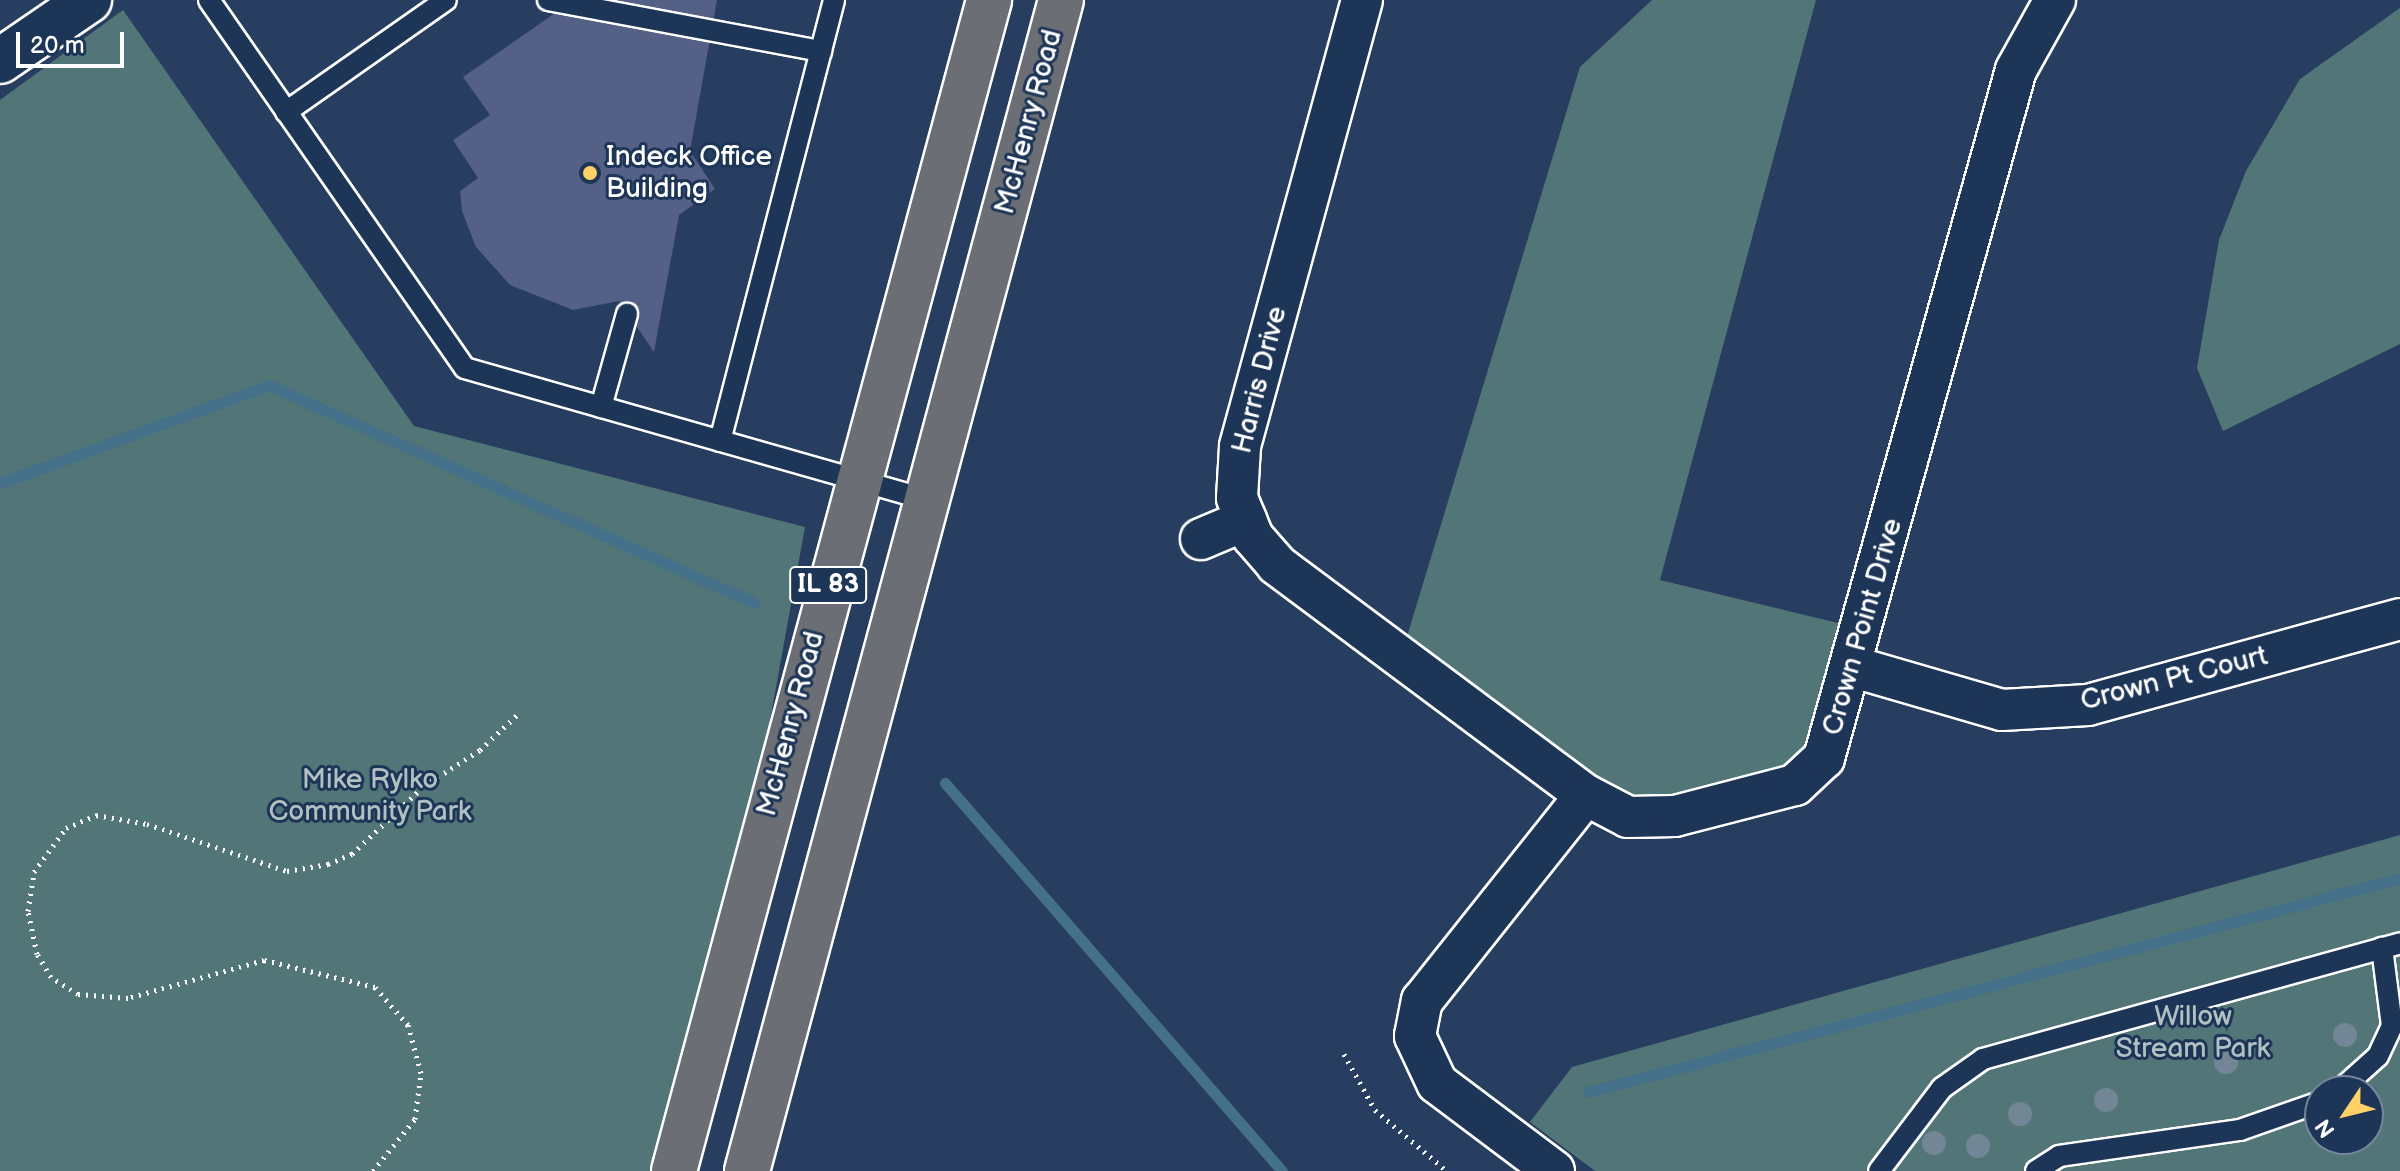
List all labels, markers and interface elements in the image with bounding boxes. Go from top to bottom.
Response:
scale bar [20,16,128,66]
street label: McHenry Road [988,25,1070,219]
text: 20 m [30,31,85,60]
place label: Indeck Office Building [606,140,772,206]
marker: Indeck Office Building [581,164,599,182]
street label: Harris Drive [1226,303,1294,457]
street label: Crown Point Drive [1816,515,1910,739]
road number: IL 83 [788,563,868,607]
street label: McHenry Road [750,627,832,821]
street label: Crown Pt Court [2077,640,2271,718]
park label: Mike Rylko Community Park [268,763,472,829]
park label: Willow Stream Park [2116,1000,2270,1066]
north arrow [2304,1075,2384,1155]
text: N [2310,1113,2341,1142]

